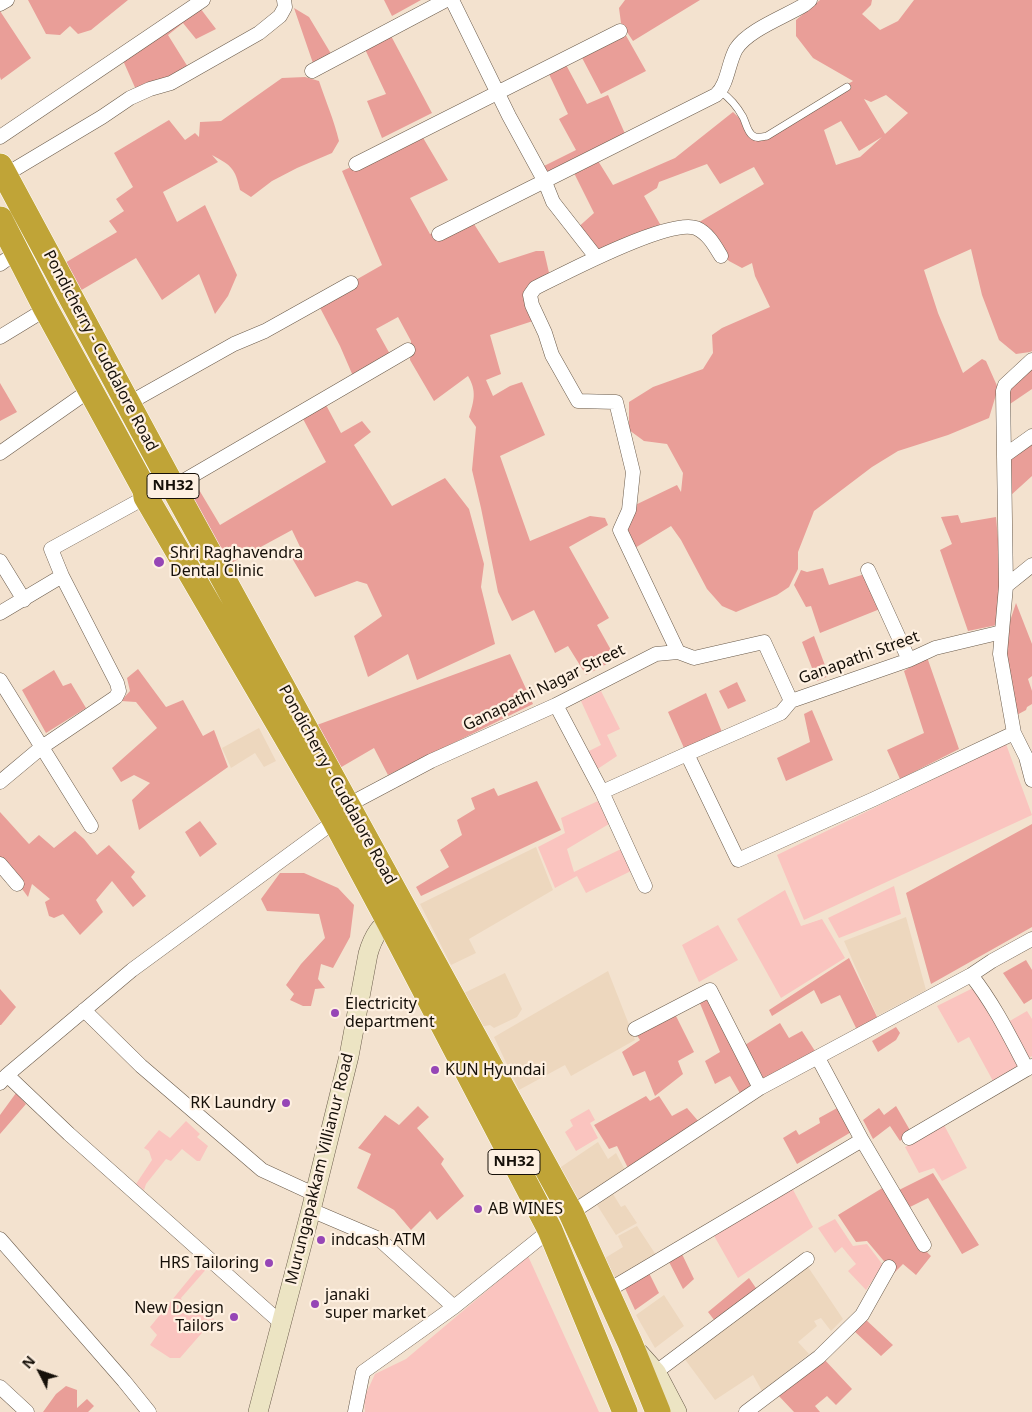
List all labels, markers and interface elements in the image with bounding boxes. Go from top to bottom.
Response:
street label: Pondicherry - Cuddalore Road [39,247,161,455]
road number: NH32 [147,474,199,498]
place label: Shri Raghavendra Dental Clinic [170,543,303,581]
marker: Shri Raghavendra Dental Clinic [152,555,166,569]
street label: Ganapathi Street [796,627,922,689]
street label: Ganapathi Nagar Street [460,640,628,736]
street label: Pondicherry - Cuddalore Road [274,682,400,888]
place label: Electricity department [345,994,435,1032]
marker: Electricity department [329,1007,341,1019]
street label: Murungapakkam Villianur Road [282,1051,358,1287]
place label: KUN Hyundai [445,1060,546,1080]
marker: KUN Hyundai [429,1064,441,1076]
place label: RK Laundry [190,1093,276,1113]
marker: RK Laundry [280,1097,292,1109]
road number: NH32 [488,1150,540,1174]
place label: AB WINES [488,1199,563,1219]
marker: AB WINES [472,1203,484,1215]
place label: indcash ATM [331,1230,426,1250]
marker: indcash ATM [315,1234,327,1246]
place label: HRS Tailoring [159,1253,259,1273]
marker: HRS Tailoring [263,1257,275,1269]
place label: janaki super market [325,1285,426,1323]
place label: New Design Tailors [134,1298,224,1336]
marker: janaki super market [309,1298,321,1310]
marker: New Design Tailors [228,1311,240,1323]
north arrow [15,1347,65,1397]
text: N [17,1351,39,1372]

